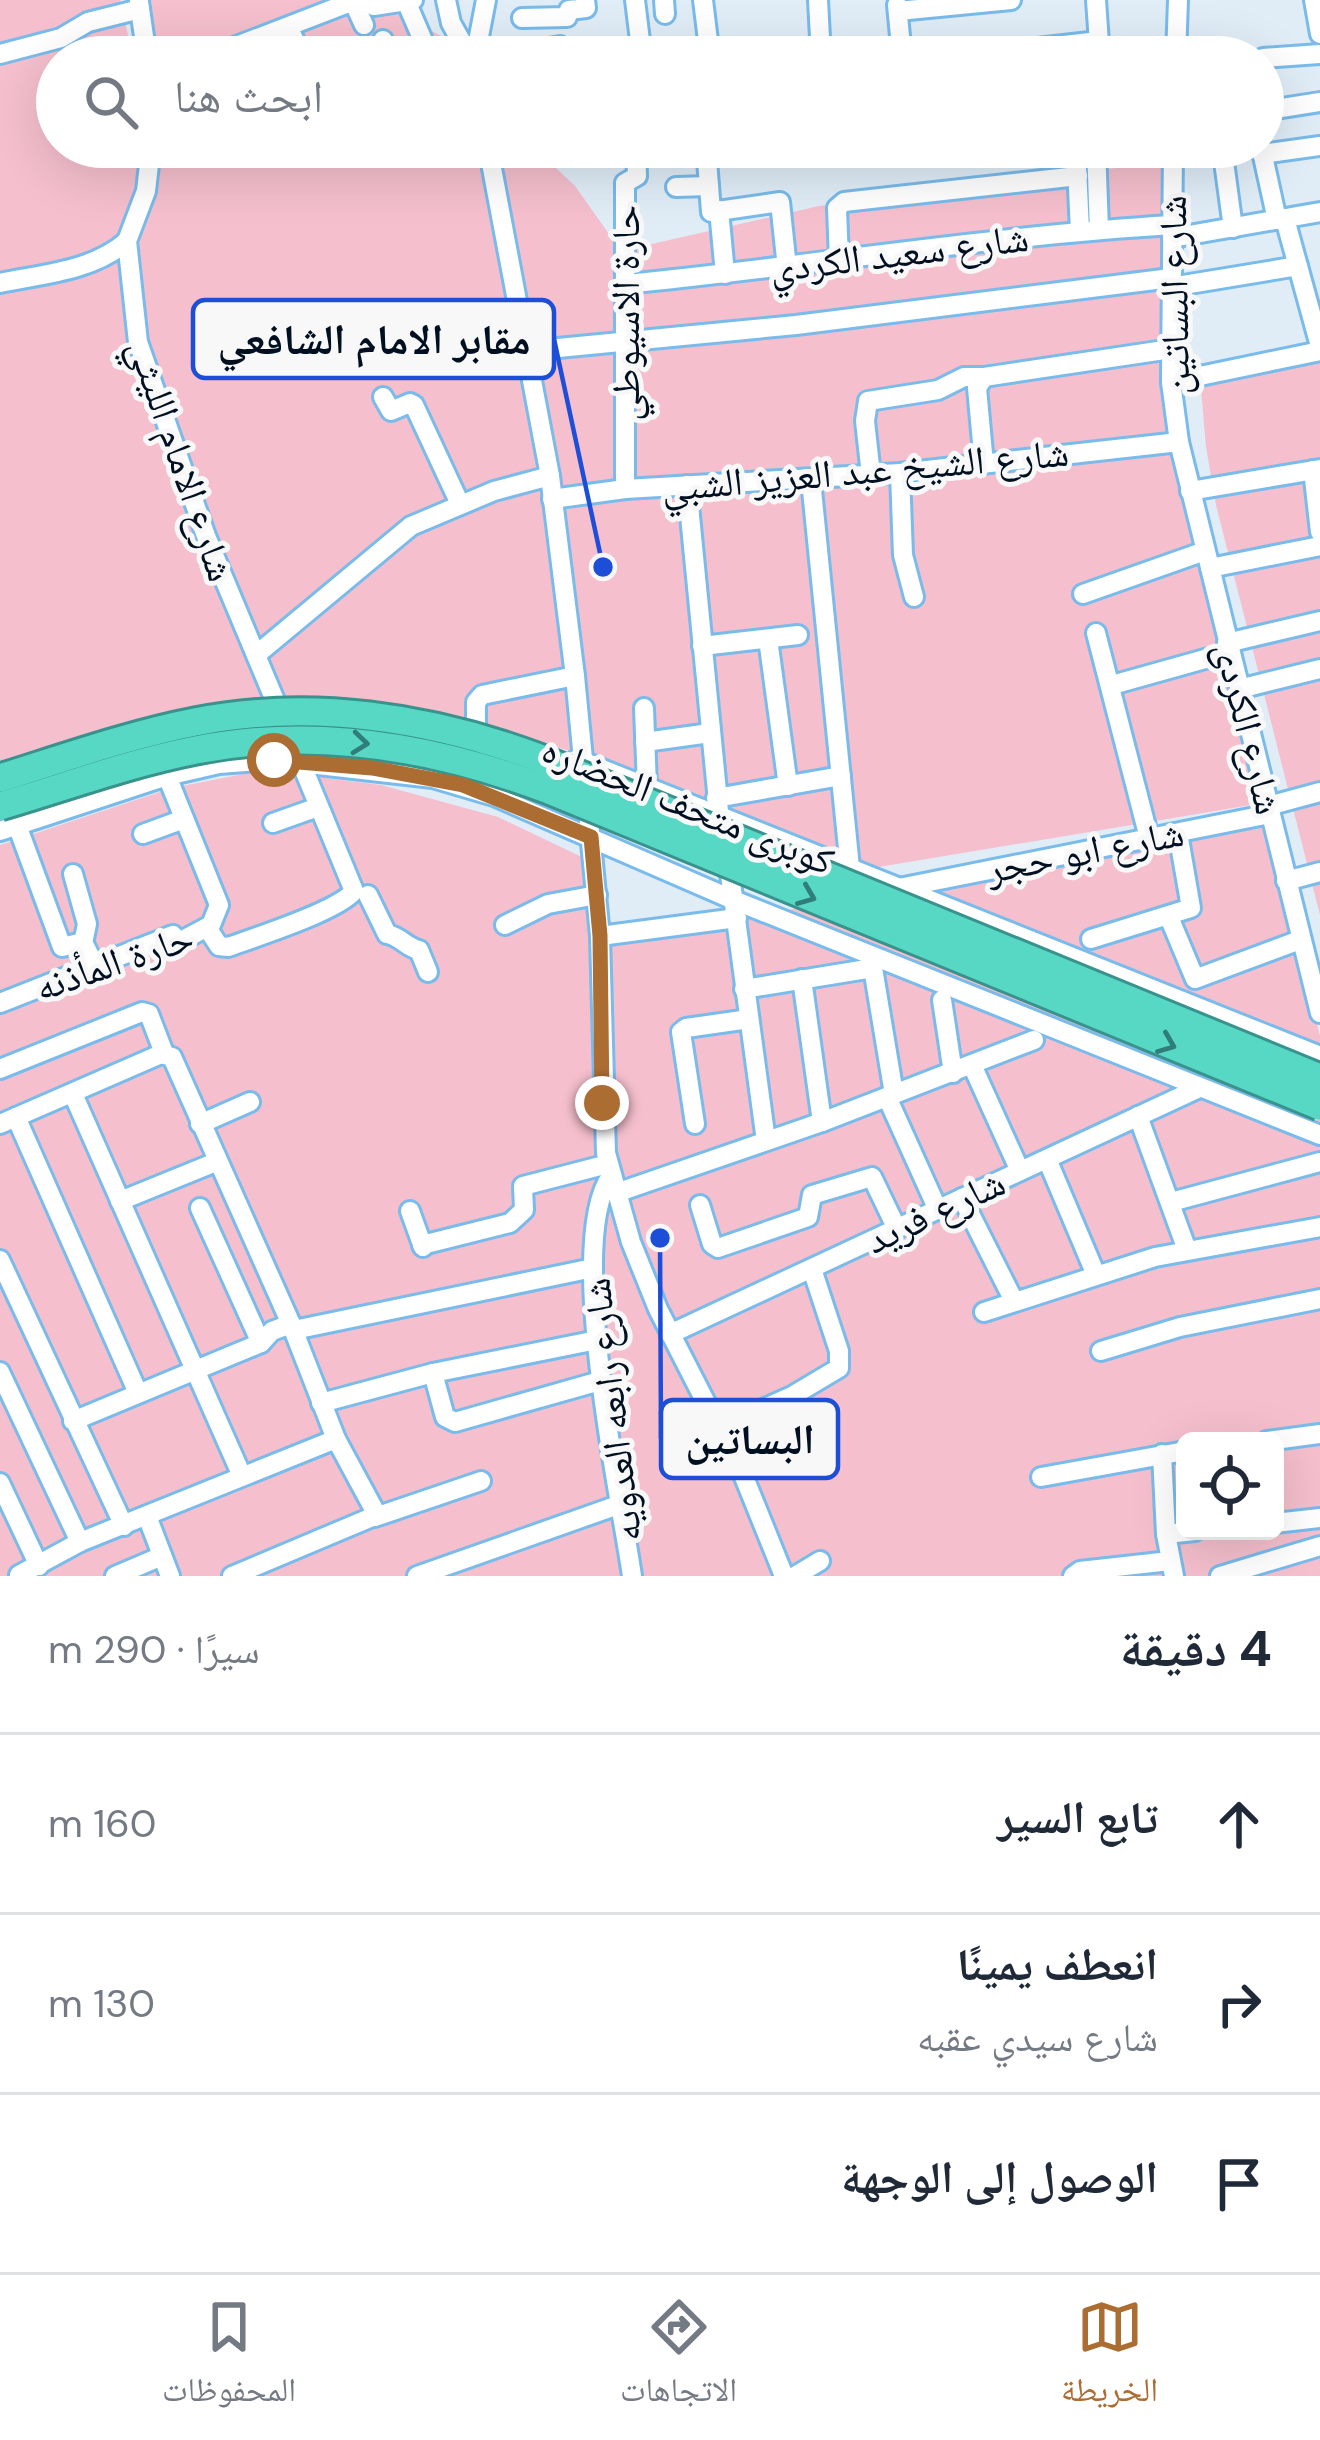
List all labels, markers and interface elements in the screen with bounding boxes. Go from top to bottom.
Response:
search box [36,36,1284,168]
text: ابحث هنا [174,67,323,126]
icon: search [78,69,144,135]
street label: شارع البساتين [1147,195,1201,395]
street label: حارة الاسيوطي [600,205,656,421]
street label: شارع سعيد الكردي [767,212,1032,300]
callout: مقابر الامام الشافعي [193,300,554,378]
text: مقابر الامام الشافعي [217,312,531,372]
street label: شارع الامام الليثي [111,332,247,590]
street label: شارع الشيخ عبد العزيز الشبي [659,427,1071,519]
street label: شارع الكردى [1203,636,1295,820]
street label: كوبرى متحف الحضاره [535,723,841,887]
one-way arrow [350,729,370,755]
route start [247,733,301,787]
street label: شارع ابو حجر [981,807,1188,895]
one-way arrow [795,882,816,906]
street label: حارة المأذنه [28,911,200,1013]
one-way arrow [1156,1030,1177,1054]
route end [575,1076,629,1130]
street label: شارع فريد [857,1157,1013,1265]
street label: شارع رابعه العدويه [571,1275,653,1545]
callout: البساتين [661,1400,838,1478]
text: البساتين [685,1412,815,1467]
map controls [1176,1432,1284,1540]
button: locate [1176,1432,1284,1540]
text: 4 دقيقة [1120,1615,1272,1682]
text: سيرًا · 290 m [48,1624,260,1675]
text: تابع السير [997,1788,1158,1847]
icon: ahead [1206,1791,1272,1857]
text: 160 m [48,1798,156,1849]
text: انعطف يمينًا [957,1935,1158,1994]
icon: right [1206,1971,1272,2037]
text: 130 m [48,1978,155,2029]
text: شارع سيدي عقبه [917,2012,1158,2063]
text: الوصول إلى الوجهة [841,2148,1158,2207]
icon: arrive [1206,2151,1272,2217]
tab: المحفوظات [162,2294,296,2422]
tab: الاتجاهات [620,2294,737,2422]
tab: الخريطة [1061,2294,1158,2422]

